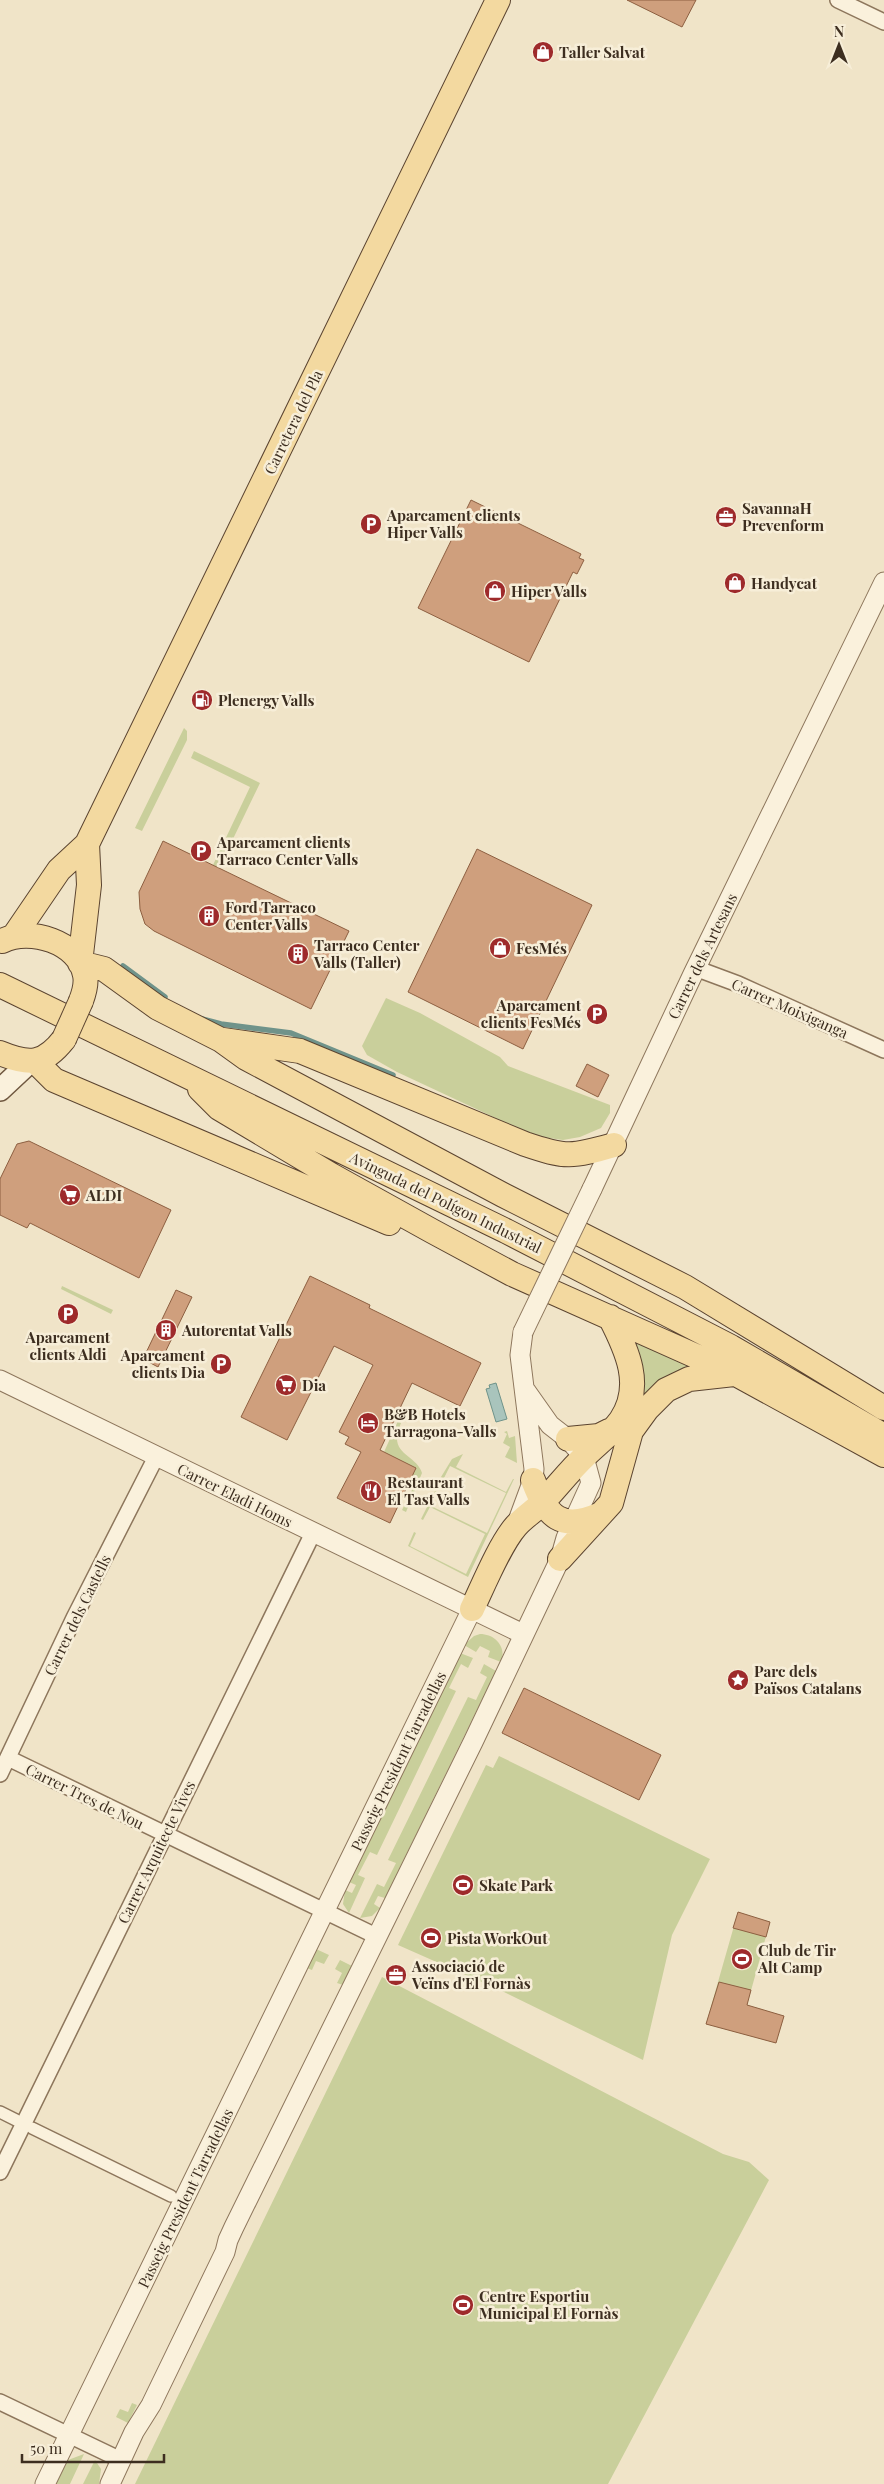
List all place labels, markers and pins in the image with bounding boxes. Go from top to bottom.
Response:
shop icon: Taller Salvat [531,40,555,64]
place label: Taller Salvat [559,42,646,62]
place label: SavannaH Prevenform [742,498,824,535]
place label: Aparcament clients Hiper Valls [386,505,520,542]
office icon: SavannaH Prevenform [714,505,738,529]
parking icon: Aparcament clients Hiper Valls [359,512,383,536]
shop icon: Handycat [723,571,747,595]
place label: Handycat [751,573,818,593]
shop icon: Hiper Valls [483,579,507,603]
place label: Hiper Valls [511,581,587,601]
fuel station icon: Plenergy Valls [190,688,214,712]
place label: Plenergy Valls [218,690,315,710]
place label: Aparcament clients Tarraco Center Valls [216,832,358,869]
parking icon: Aparcament clients Tarraco Center Valls [189,839,213,863]
place label: Ford Tarraco Center Valls [225,897,316,934]
building icon: Ford Tarraco Center Valls [197,904,221,928]
place label: Tarraco Center Valls (Taller) [313,935,420,972]
shop icon: FesMés [488,936,512,960]
place label: FesMés [516,938,567,958]
building icon: Tarraco Center Valls (Taller) [286,942,310,966]
place label: Aparcament clients FesMés [481,995,582,1032]
parking icon: Aparcament clients FesMés [585,1002,609,1026]
supermarket icon: ALDI [58,1183,82,1207]
place label: ALDI [85,1185,122,1205]
parking icon: Aparcament clients Aldi [56,1302,80,1326]
building icon: Autorentat Valls [154,1318,178,1342]
place label: Autorentat Valls [181,1320,292,1340]
place label: Aparcament clients Aldi [25,1327,111,1364]
place label: Aparcament clients Dia [120,1345,206,1382]
parking icon: Aparcament clients Dia [209,1352,233,1376]
supermarket icon: Dia [274,1373,298,1397]
place label: Dia [302,1375,326,1395]
place label: B&B Hotels Tarragona-Valls [384,1404,497,1441]
hotel icon: B&B Hotels Tarragona-Valls [356,1411,380,1435]
place label: Restaurant El Tast Valls [387,1472,470,1509]
restaurant icon: Restaurant El Tast Valls [359,1479,383,1503]
place label: Parc dels Països Catalans [754,1661,862,1698]
place icon: Parc dels Països Catalans [726,1668,750,1692]
sports icon: Skate Park [451,1873,475,1897]
place label: Skate Park [479,1875,553,1895]
sports icon: Pista WorkOut [419,1926,443,1950]
place label: Pista WorkOut [447,1928,548,1948]
place label: Club de Tir Alt Camp [757,1940,836,1977]
sports icon: Club de Tir Alt Camp [730,1947,754,1971]
place label: Associació de Veïns d'El Fornàs [411,1956,531,1993]
office icon: Associació de Veïns d'El Fornàs [384,1963,408,1987]
place label: Centre Esportiu Municipal El Fornàs [479,2286,618,2323]
sports icon: Centre Esportiu Municipal El Fornàs [451,2293,475,2317]

